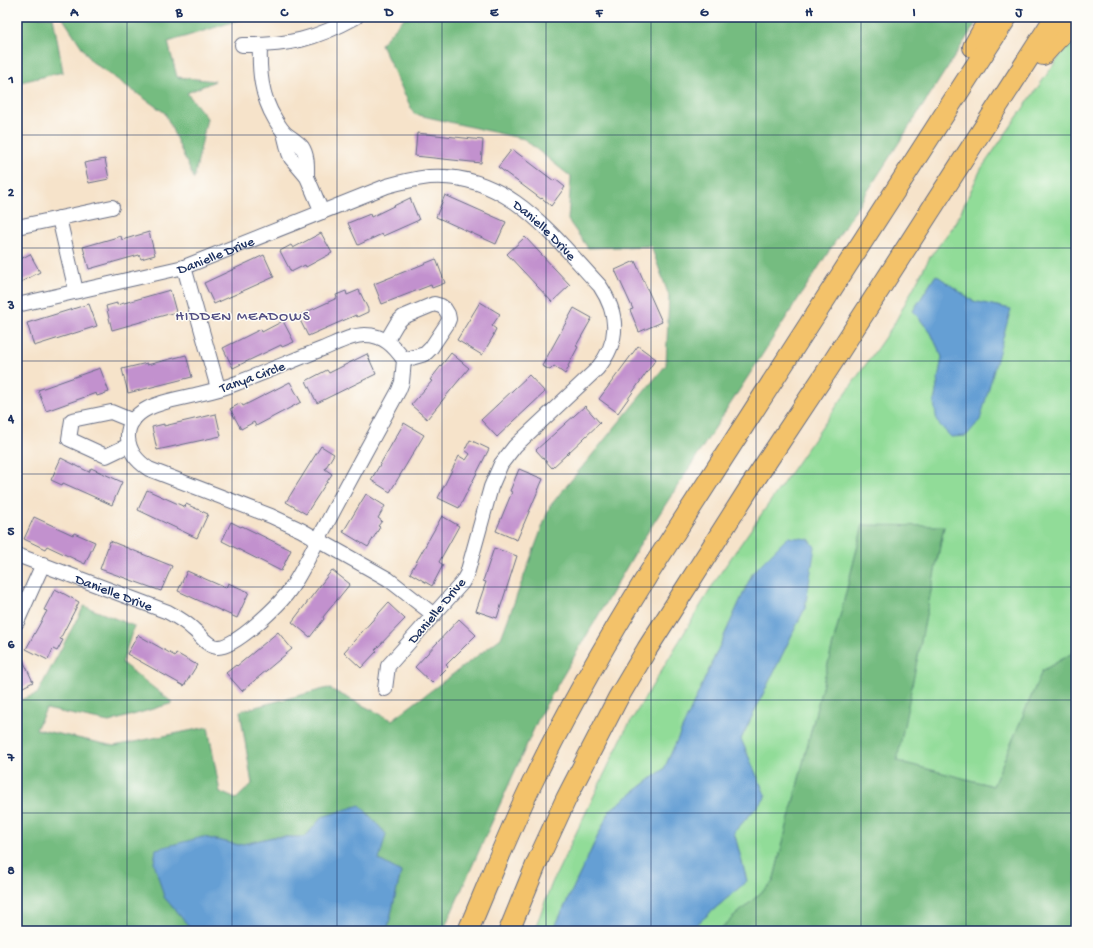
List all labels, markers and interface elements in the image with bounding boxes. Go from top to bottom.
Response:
text: A [69,6,79,21]
text: B [175,6,184,21]
text: C [279,6,289,21]
text: D [384,6,394,21]
text: E [490,6,499,21]
text: F [595,6,604,21]
text: G [700,6,709,21]
text: H [805,6,813,21]
text: I [912,6,916,21]
text: J [1015,6,1024,21]
text: 1 [7,73,14,88]
text: 2 [8,186,15,201]
street label: Danielle Drive [508,197,579,266]
street label: Danielle Drive [175,234,258,279]
text: 3 [7,299,15,314]
district label: HIDDEN MEADOWS [175,308,311,326]
street label: Tanya Circle [217,358,289,398]
text: 4 [7,412,15,427]
text: 5 [8,525,15,540]
street label: Danielle Drive [72,571,155,617]
street label: Danielle Drive [405,575,471,649]
text: 6 [8,638,15,653]
text: 7 [7,751,16,766]
text: 8 [7,864,15,879]

